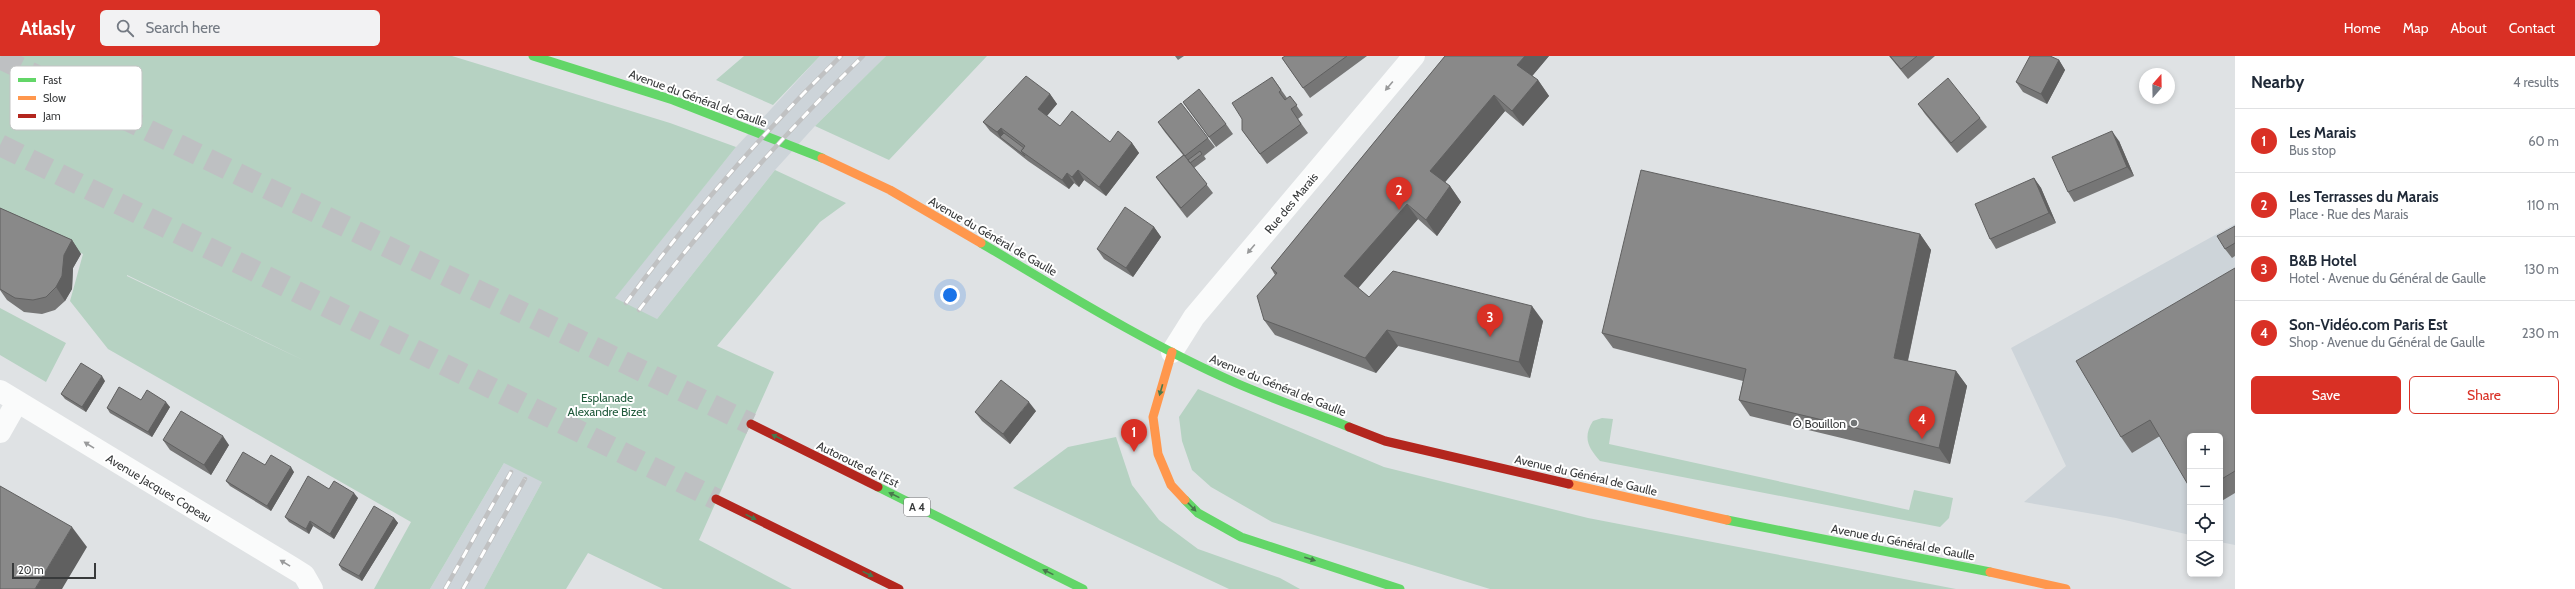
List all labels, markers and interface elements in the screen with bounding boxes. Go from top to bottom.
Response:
search box [100,10,380,46]
text: Atlasly [20,17,76,40]
icon: search [114,17,136,39]
text: Search here [146,19,220,37]
text: Home [2344,19,2381,37]
text: Map [2403,19,2428,37]
text: About [2450,19,2487,37]
text: Contact [2509,19,2555,37]
legend [10,66,142,130]
street label: Avenue du Général de Gaulle [627,66,769,130]
north arrow [2139,68,2175,104]
text: Nearby [2251,72,2304,92]
text: Fast [43,73,62,87]
text: 4 results [2513,74,2559,90]
one-way arrow [1385,80,1394,91]
text: Slow [43,91,66,105]
text: Jam [42,109,61,123]
text: Les Marais [2289,124,2356,142]
text: 1 [2262,133,2266,149]
text: 60 m [2528,133,2559,149]
text: Bus stop [2289,142,2336,158]
street label: Rue des Marais [1261,169,1321,237]
pin: 2 [1386,177,1412,210]
text: Les Terrasses du Marais [2289,188,2439,206]
street label: Avenue du Général de Gaulle [926,193,1060,279]
text: 2 [2261,197,2267,213]
text: 110 m [2527,197,2559,213]
text: Place · Rue des Marais [2289,206,2408,222]
one-way arrow [1247,244,1256,255]
text: B&B Hotel [2289,252,2357,270]
text: 3 [2260,261,2268,277]
text: 130 m [2524,261,2559,277]
text: Hotel · Avenue du Général de Gaulle [2289,270,2486,286]
your location [940,285,960,305]
pin: 3 [1477,304,1503,337]
text: Son-Vidéo.com Paris Est [2289,316,2448,334]
text: 4 [2260,325,2268,341]
text: 230 m [2522,325,2559,341]
text: Shop · Avenue du Général de Gaulle [2289,334,2485,350]
street label: Avenue du Général de Gaulle [1208,351,1348,419]
button: Save [2251,376,2401,414]
button: Share [2409,376,2559,414]
one-way arrow [1158,384,1164,396]
park label: Esplanade Alexandre Bizet [568,390,646,419]
pin: 4 [1909,406,1935,439]
place label: Ô Bouillon [1793,416,1846,431]
marker: Ô Bouillon [1849,418,1859,428]
pin: 1 [1121,419,1147,452]
map controls [2187,433,2223,577]
button: + [2187,433,2223,469]
one-way arrow [772,434,783,440]
street label: Autoroute de l’Est [814,438,902,490]
one-way arrow [83,442,95,449]
street label: Avenue Jacques Copeau [104,451,214,525]
street label: Avenue du Général de Gaulle [1513,451,1659,499]
button: − [2187,469,2223,505]
one-way arrow [888,492,899,498]
road number: A 4 [904,498,930,516]
one-way arrow [1188,502,1197,512]
button: locate [2187,505,2223,541]
one-way arrow [746,513,757,520]
street label: Avenue du Général de Gaulle [1830,521,1976,563]
button: layers [2187,541,2223,577]
one-way arrow [1305,557,1317,563]
one-way arrow [280,559,290,567]
scale bar [12,561,96,580]
text: 20 m [18,563,44,577]
one-way arrow [1042,569,1054,575]
one-way arrow [862,571,874,577]

